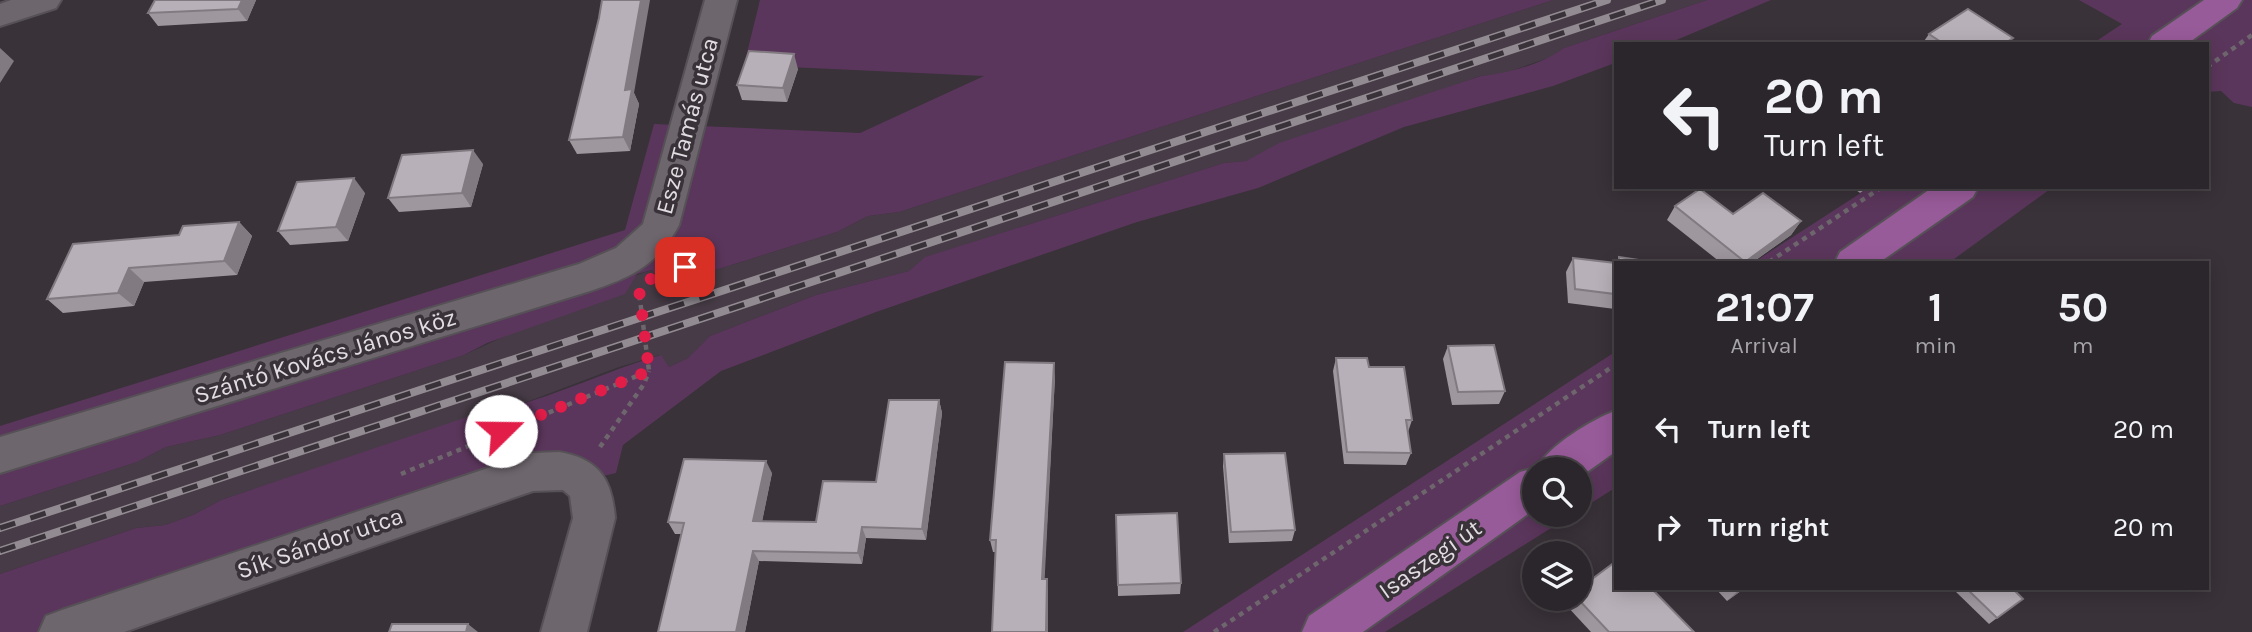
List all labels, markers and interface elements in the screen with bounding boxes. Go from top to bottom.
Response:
street label: Esze Tamás utca [650,35,724,217]
text: 20 m [1764,68,1884,125]
icon: left [1649,70,1740,161]
text: Turn left [1764,127,1884,164]
pin [655,237,715,297]
icon: arrive [666,248,704,286]
text: 21:07 [1715,282,1814,332]
text: 1 [1928,282,1943,332]
text: 50 [2057,282,2108,332]
street label: Szántó Kovács János köz [191,303,459,409]
text: Arrival [1731,332,1798,359]
text: min [1914,332,1957,359]
text: m [2072,332,2094,359]
position arrow [464,394,538,468]
icon: left [1649,410,1687,448]
text: Turn left [1708,414,1810,445]
text: 20 m [2113,414,2174,445]
map controls [1522,457,1592,611]
button: search [1522,457,1592,527]
street label: Sík Sándor utca [233,501,407,585]
icon: right [1649,508,1687,546]
text: Turn right [1708,512,1829,543]
text: 20 m [2113,512,2174,543]
street label: Isaszegi út [1373,513,1487,605]
button: layers [1522,541,1592,611]

